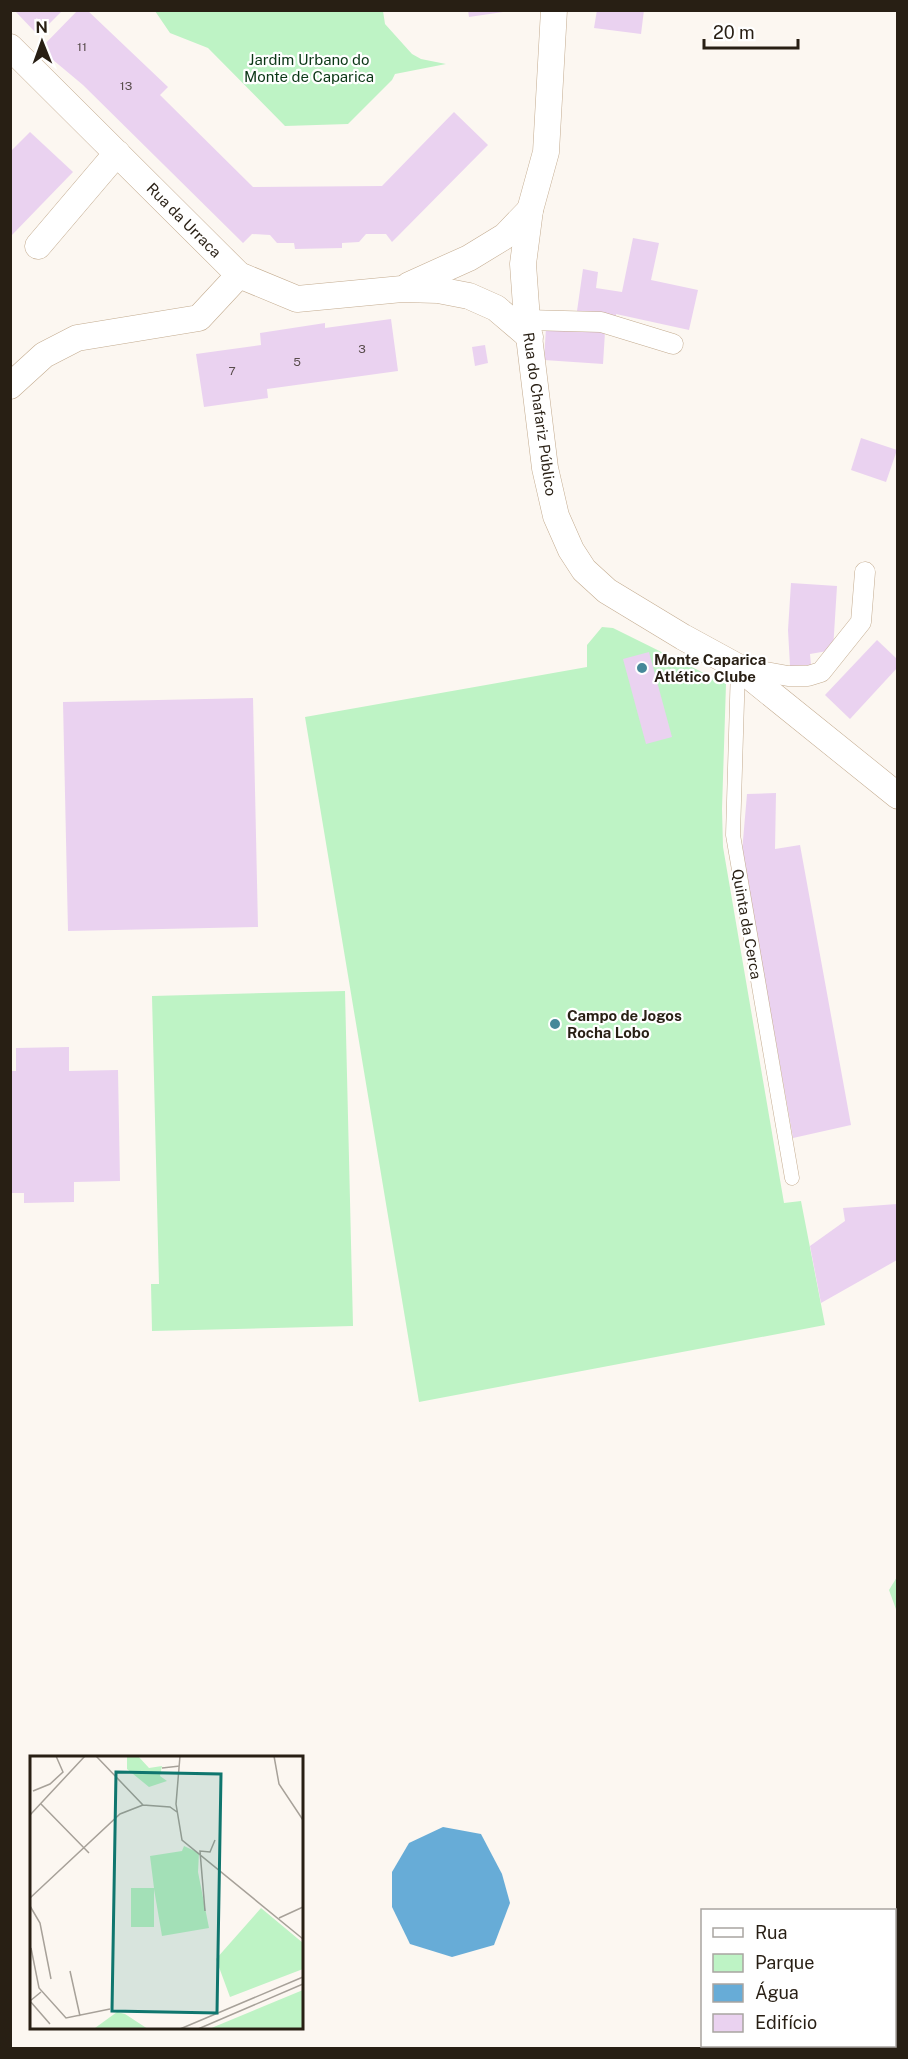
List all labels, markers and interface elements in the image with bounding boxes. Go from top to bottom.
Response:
north arrow [12,12,72,72]
scale bar [704,12,798,50]
text: N [35,18,48,37]
text: 20 m [713,22,755,43]
house number: 11 [77,40,87,54]
park label: Jardim Urbano do Monte de Caparica [244,51,374,85]
house number: 13 [120,79,132,93]
street label: Rua da Urraca [143,179,225,261]
street label: Rua do Chafariz Público [520,331,560,497]
house number: 3 [358,342,366,356]
house number: 5 [293,355,301,369]
house number: 7 [228,364,236,378]
place label: Monte Caparica Atlético Clube [654,651,766,685]
marker: Monte Caparica Atlético Clube [635,661,649,675]
street label: Quinta da Cerca [729,868,765,980]
place label: Campo de Jogos Rocha Lobo [567,1007,682,1041]
marker: Campo de Jogos Rocha Lobo [548,1017,562,1031]
inset map [30,1756,303,2029]
legend [701,1909,896,2047]
text: Rua [755,1922,787,1943]
text: Parque [755,1952,815,1973]
text: Água [755,1981,799,2003]
text: Edifício [755,2012,817,2033]

